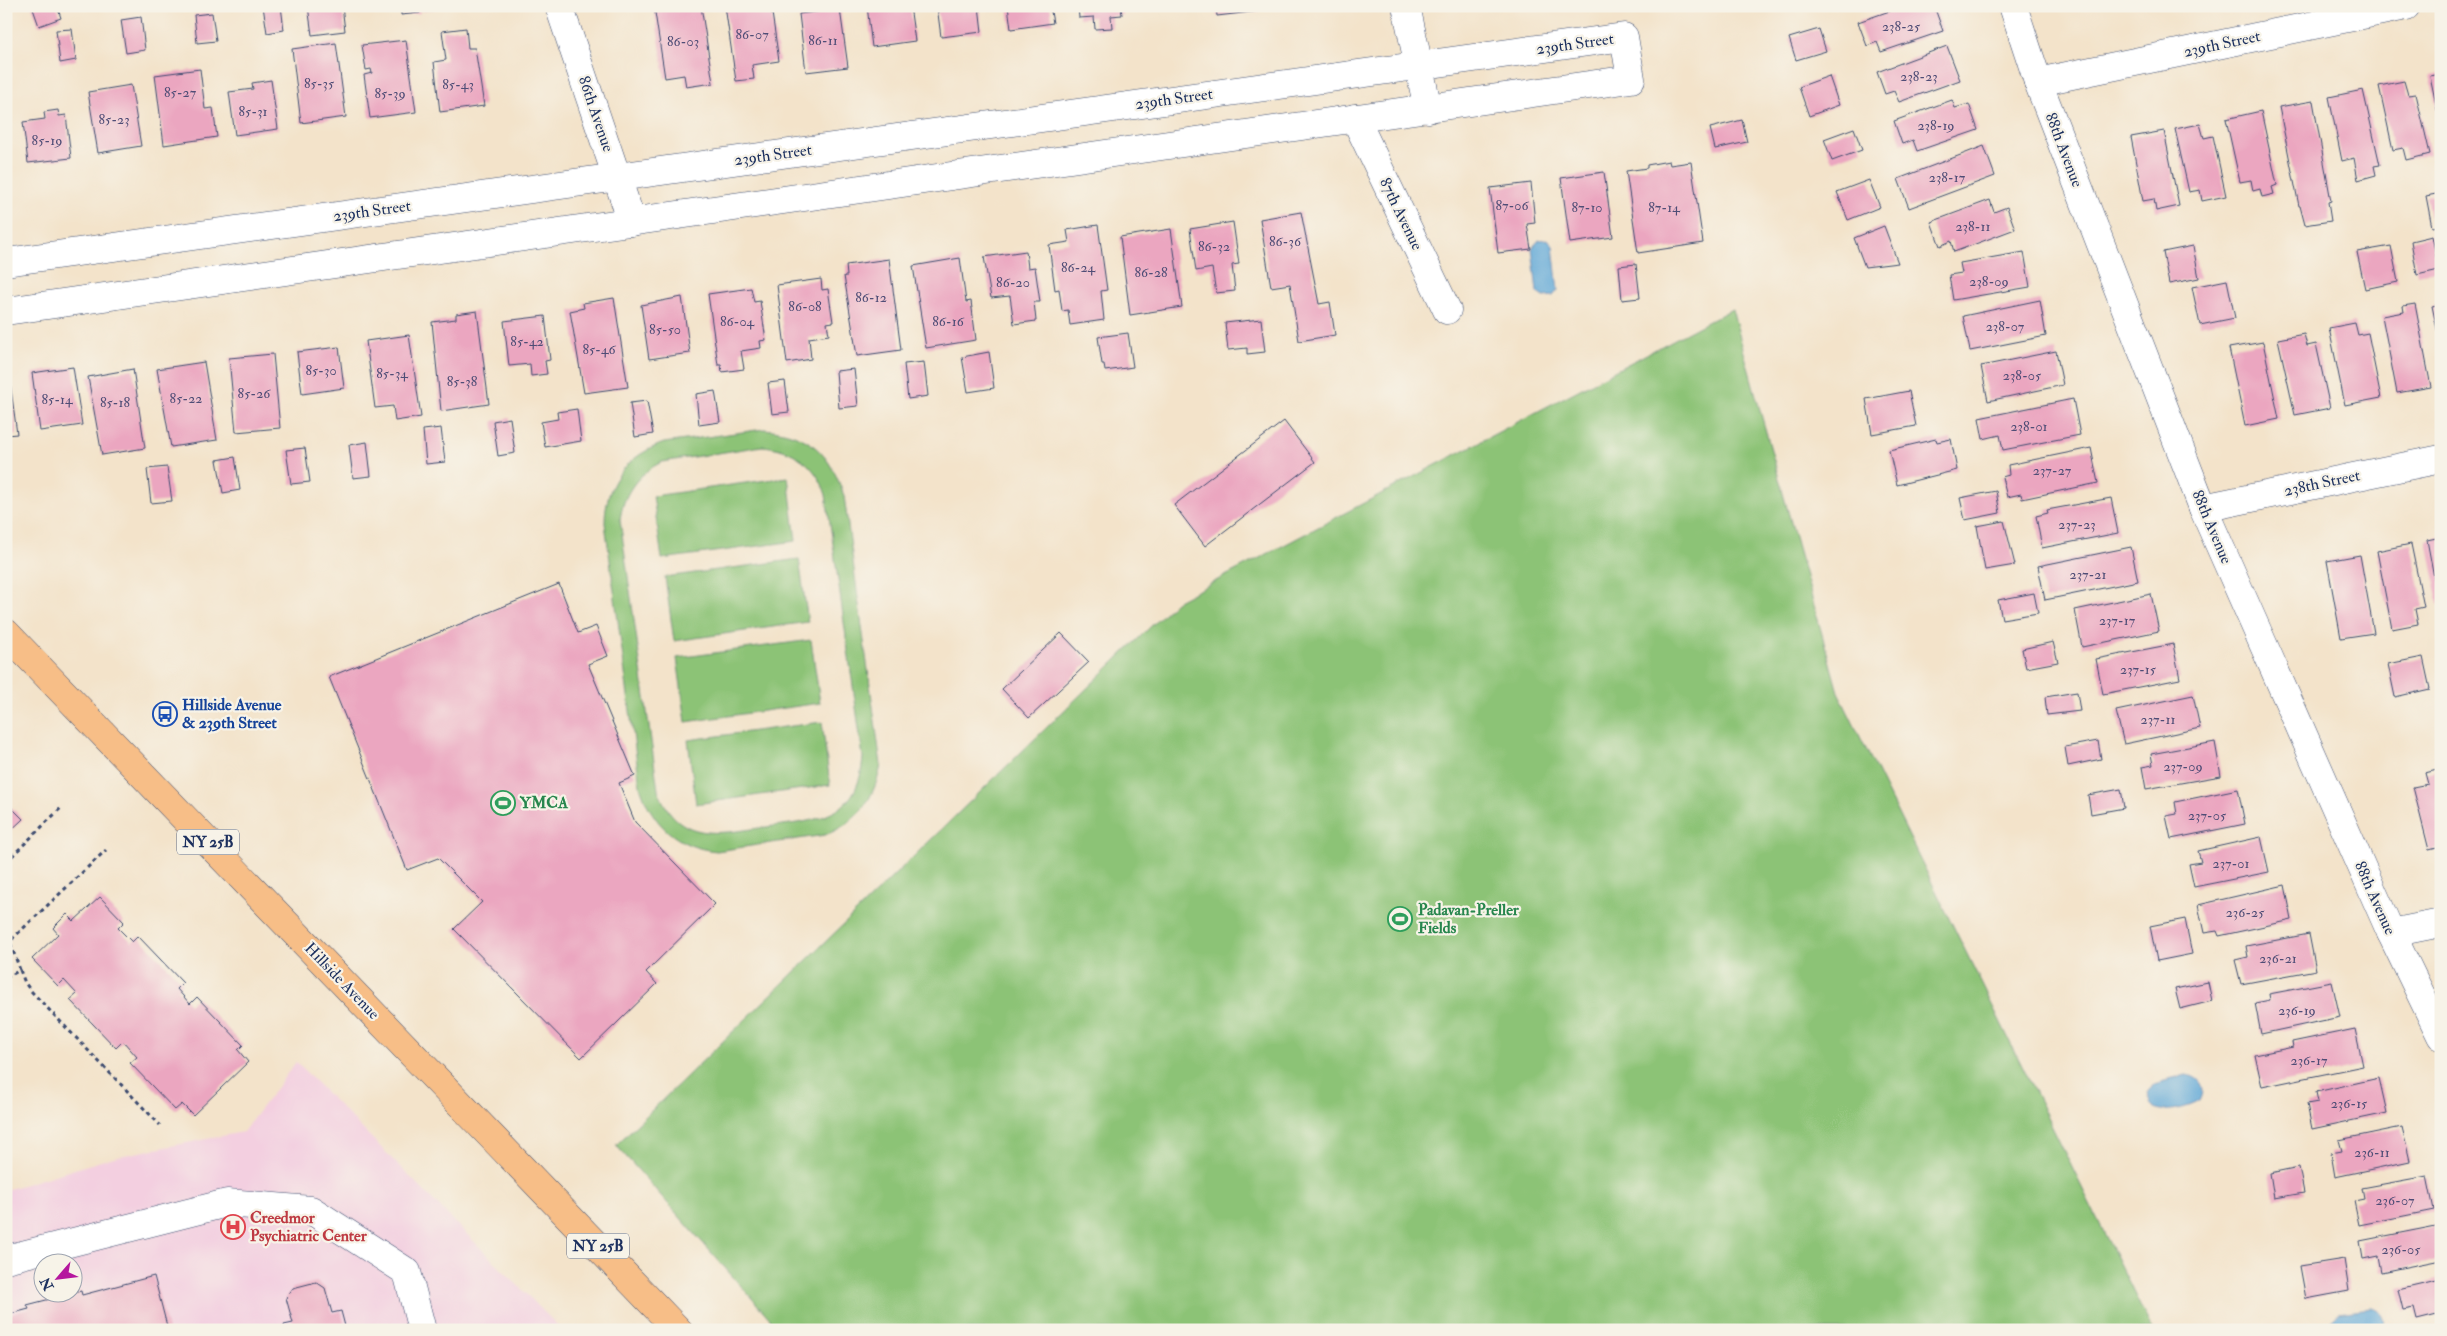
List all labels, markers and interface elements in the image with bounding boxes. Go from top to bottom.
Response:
house number: 238-25 [1882,18,1921,35]
house number: 86-07 [735,26,769,43]
street label: 239th Street [2182,26,2262,62]
street label: 239th Street [1535,29,1615,59]
house number: 86-11 [808,32,838,49]
house number: 86-03 [667,33,699,50]
house number: 238-23 [1900,68,1938,85]
street label: 86th Avenue [574,73,618,155]
house number: 85-35 [304,75,335,92]
house number: 85-43 [442,76,474,93]
house number: 85-27 [164,84,197,101]
street label: 239th Street [1134,84,1214,114]
house number: 85-39 [374,85,406,102]
house number: 85-31 [238,103,268,120]
street label: 88th Avenue [2041,110,2087,190]
house number: 85-23 [98,111,130,128]
house number: 238-19 [1917,117,1955,134]
house number: 85-19 [32,132,62,149]
street label: 239th Street [733,140,813,170]
house number: 238-17 [1929,169,1966,186]
street label: 87th Avenue [1375,175,1427,254]
street label: 239th Street [332,196,412,226]
house number: 87-06 [1495,197,1530,214]
house number: 87-10 [1571,199,1603,216]
house number: 87-14 [1648,199,1681,216]
house number: 238-11 [1956,218,1990,235]
house number: 86-36 [1269,233,1302,250]
house number: 86-32 [1198,238,1230,255]
house number: 86-24 [1061,259,1097,276]
house number: 86-28 [1134,264,1168,281]
house number: 238-09 [1969,273,2009,290]
house number: 86-20 [996,274,1030,291]
house number: 86-12 [855,289,887,306]
house number: 86-08 [788,298,822,315]
house number: 86-04 [720,313,756,330]
house number: 86-16 [932,313,965,330]
house number: 238-07 [1986,318,2025,335]
house number: 85-50 [649,321,681,338]
house number: 85-42 [510,333,544,350]
house number: 85-46 [582,341,617,358]
house number: 85-30 [305,362,337,379]
house number: 85-34 [376,365,409,382]
house number: 238-05 [2003,367,2042,384]
house number: 85-38 [447,373,478,390]
house number: 85-26 [238,385,271,402]
house number: 85-22 [170,390,202,407]
house number: 85-14 [41,391,74,408]
house number: 85-18 [100,394,131,411]
house number: 238-01 [2010,418,2048,435]
house number: 237-27 [2033,462,2072,479]
street label: 238th Street [2282,465,2362,501]
street label: 88th Avenue [2188,487,2237,567]
house number: 237-23 [2058,516,2096,533]
house number: 237-21 [2070,566,2106,583]
house number: 237-17 [2099,612,2136,629]
house number: 237-15 [2120,661,2157,678]
place label: Hillside Avenue & 239th Street [182,695,282,733]
bus stop icon: Hillside Avenue & 239th Street [152,701,178,727]
house number: 237-11 [2141,711,2175,728]
house number: 237-09 [2163,758,2203,775]
sports icon: YMCA [490,790,516,816]
place label: YMCA [519,793,569,813]
house number: 237-05 [2188,807,2227,824]
road number: NY 25B [177,830,239,854]
house number: 237-01 [2213,855,2249,872]
street label: 88th Avenue [2350,858,2400,938]
place label: Padavan-Preller Fields [1418,900,1520,938]
house number: 236-25 [2226,904,2265,921]
sports icon: Padavan-Preller Fields [1387,906,1413,932]
street label: Hillside Avenue [300,938,384,1024]
house number: 236-21 [2259,950,2297,967]
house number: 236-19 [2278,1002,2316,1019]
house number: 236-17 [2291,1052,2328,1069]
house number: 236-15 [2331,1095,2368,1112]
house number: 236-11 [2354,1144,2390,1161]
house number: 236-07 [2375,1192,2415,1209]
place label: Creedmor Psychiatric Center [250,1208,368,1247]
hospital icon: Creedmor Psychiatric Center [220,1214,246,1240]
road number: NY 25B [567,1234,629,1258]
house number: 236-05 [2382,1241,2421,1258]
north arrow [32,1254,82,1304]
text: N [36,1274,58,1294]

